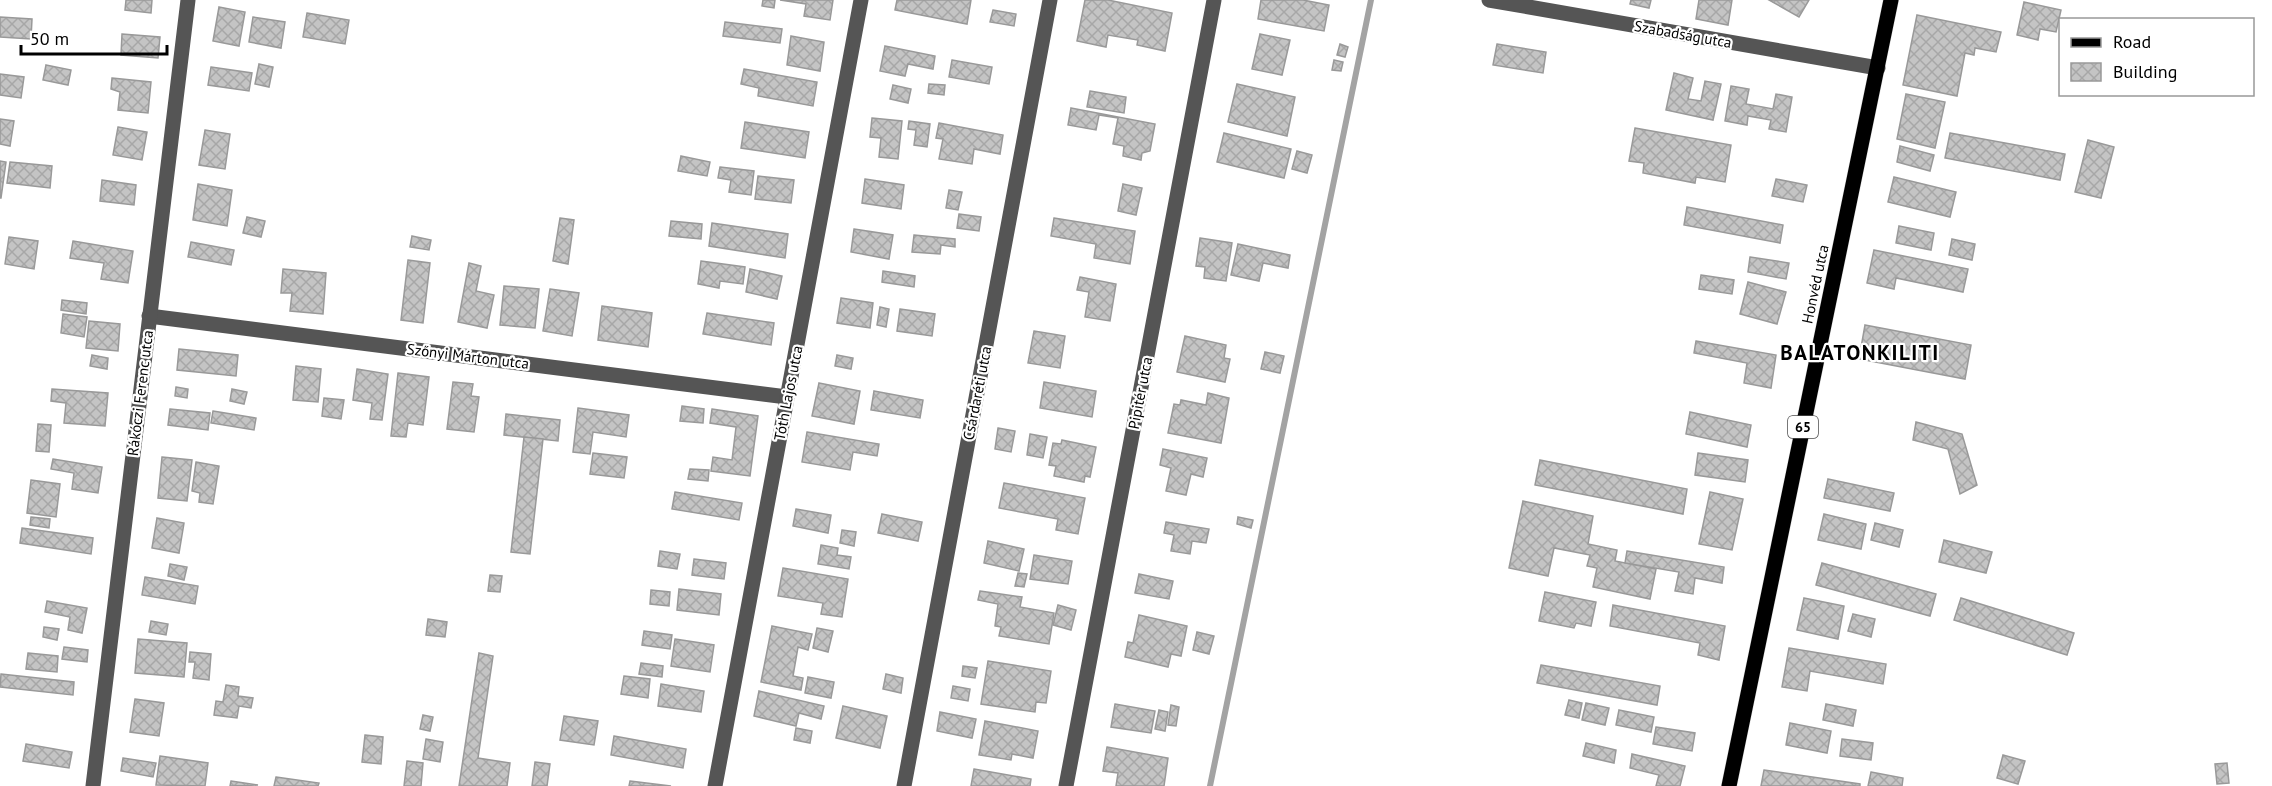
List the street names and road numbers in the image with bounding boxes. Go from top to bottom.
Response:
street label: Szabadság utca [1633,16,1733,52]
street label: Honvéd utca [1797,243,1833,325]
street label: Rákóczi Ferenc utca [123,329,157,457]
street label: Szőnyi Márton utca [406,339,530,373]
street label: Tóth Lajos utca [769,344,807,442]
street label: Csárdaréti utca [959,344,995,442]
street label: Pipitér utca [1124,355,1156,431]
road number: 65 [1788,416,1818,438]

